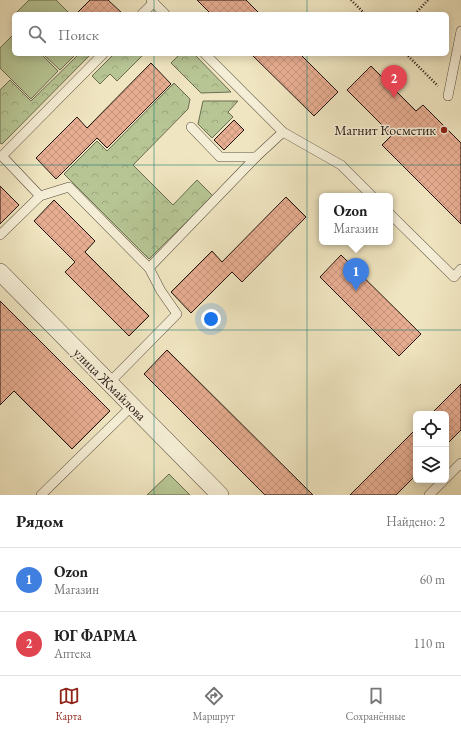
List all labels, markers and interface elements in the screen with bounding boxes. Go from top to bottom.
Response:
search box [12,12,449,56]
icon: search [26,23,48,45]
text: Поиск [58,25,99,44]
pin: 2 [381,65,407,98]
place label: Магнит Косметик [334,121,436,139]
marker: Магнит Косметик [439,125,449,135]
popup [319,193,393,245]
text: Ozon [334,201,368,220]
text: Магазин [334,220,378,237]
pin: 1 [343,258,369,291]
your location [201,309,221,329]
street label: улица Жмайлова [70,344,151,425]
map controls [413,411,449,483]
button: locate [413,411,449,447]
button: layers [413,447,449,483]
text: Рядом [16,510,64,532]
text: Найдено: 2 [386,513,445,530]
text: Ozon [54,562,88,581]
text: 1 [26,571,32,588]
text: 60 m [420,571,445,588]
text: Магазин [54,581,99,598]
text: ЮГ ФАРМА [54,626,137,645]
text: 2 [26,635,32,652]
text: 110 m [414,635,445,652]
text: Аптека [54,645,91,662]
tab: Карта [55,685,82,723]
tab: Маршрут [193,685,235,723]
tab: Сохранённые [346,685,406,723]

